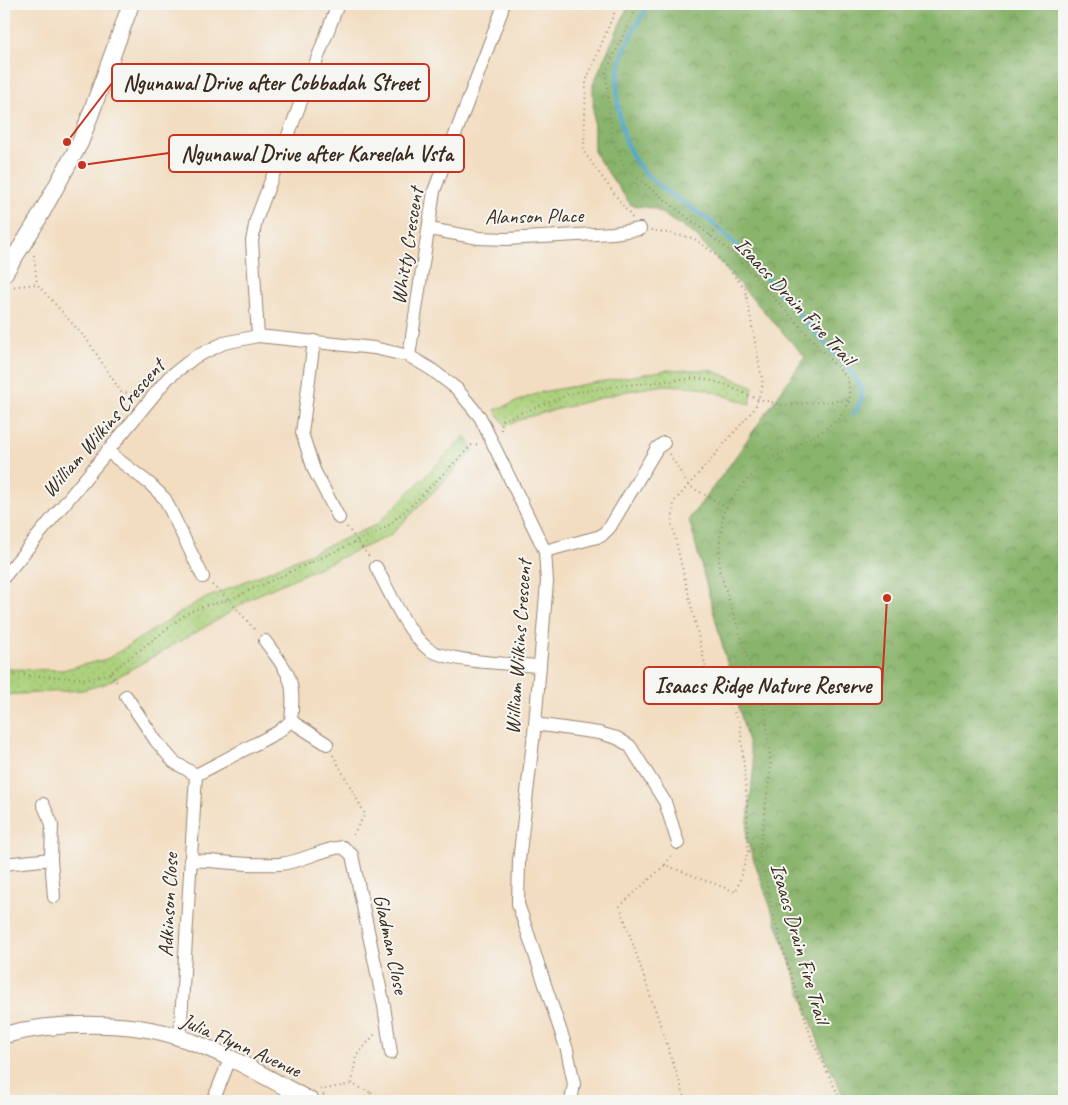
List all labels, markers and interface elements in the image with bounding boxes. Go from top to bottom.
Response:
callout: Ngunawal Drive after Cobbadah Street [112,64,429,101]
text: Ngunawal Drive after Cobbadah Street [123,69,422,97]
callout: Ngunawal Drive after Kareelah Vsta [169,135,464,172]
text: Ngunawal Drive after Kareelah Vsta [181,140,455,168]
street label: Whitty Crescent [385,183,430,306]
street label: Alanson Place [485,202,586,230]
street label: Isaacs Drain Fire Trail [729,232,863,373]
street label: William Wilkins Crescent [36,351,172,502]
street label: William Wilkins Crescent [499,556,537,735]
callout: Isaacs Ridge Nature Reserve [644,667,882,704]
text: Isaacs Ridge Nature Reserve [655,672,874,700]
street label: Adkinson Close [152,850,184,958]
street label: Isaacs Drain Fire Trail [765,860,836,1029]
street label: Gladman Close [368,892,415,998]
street label: Julia Flynn Avenue [176,1007,306,1083]

